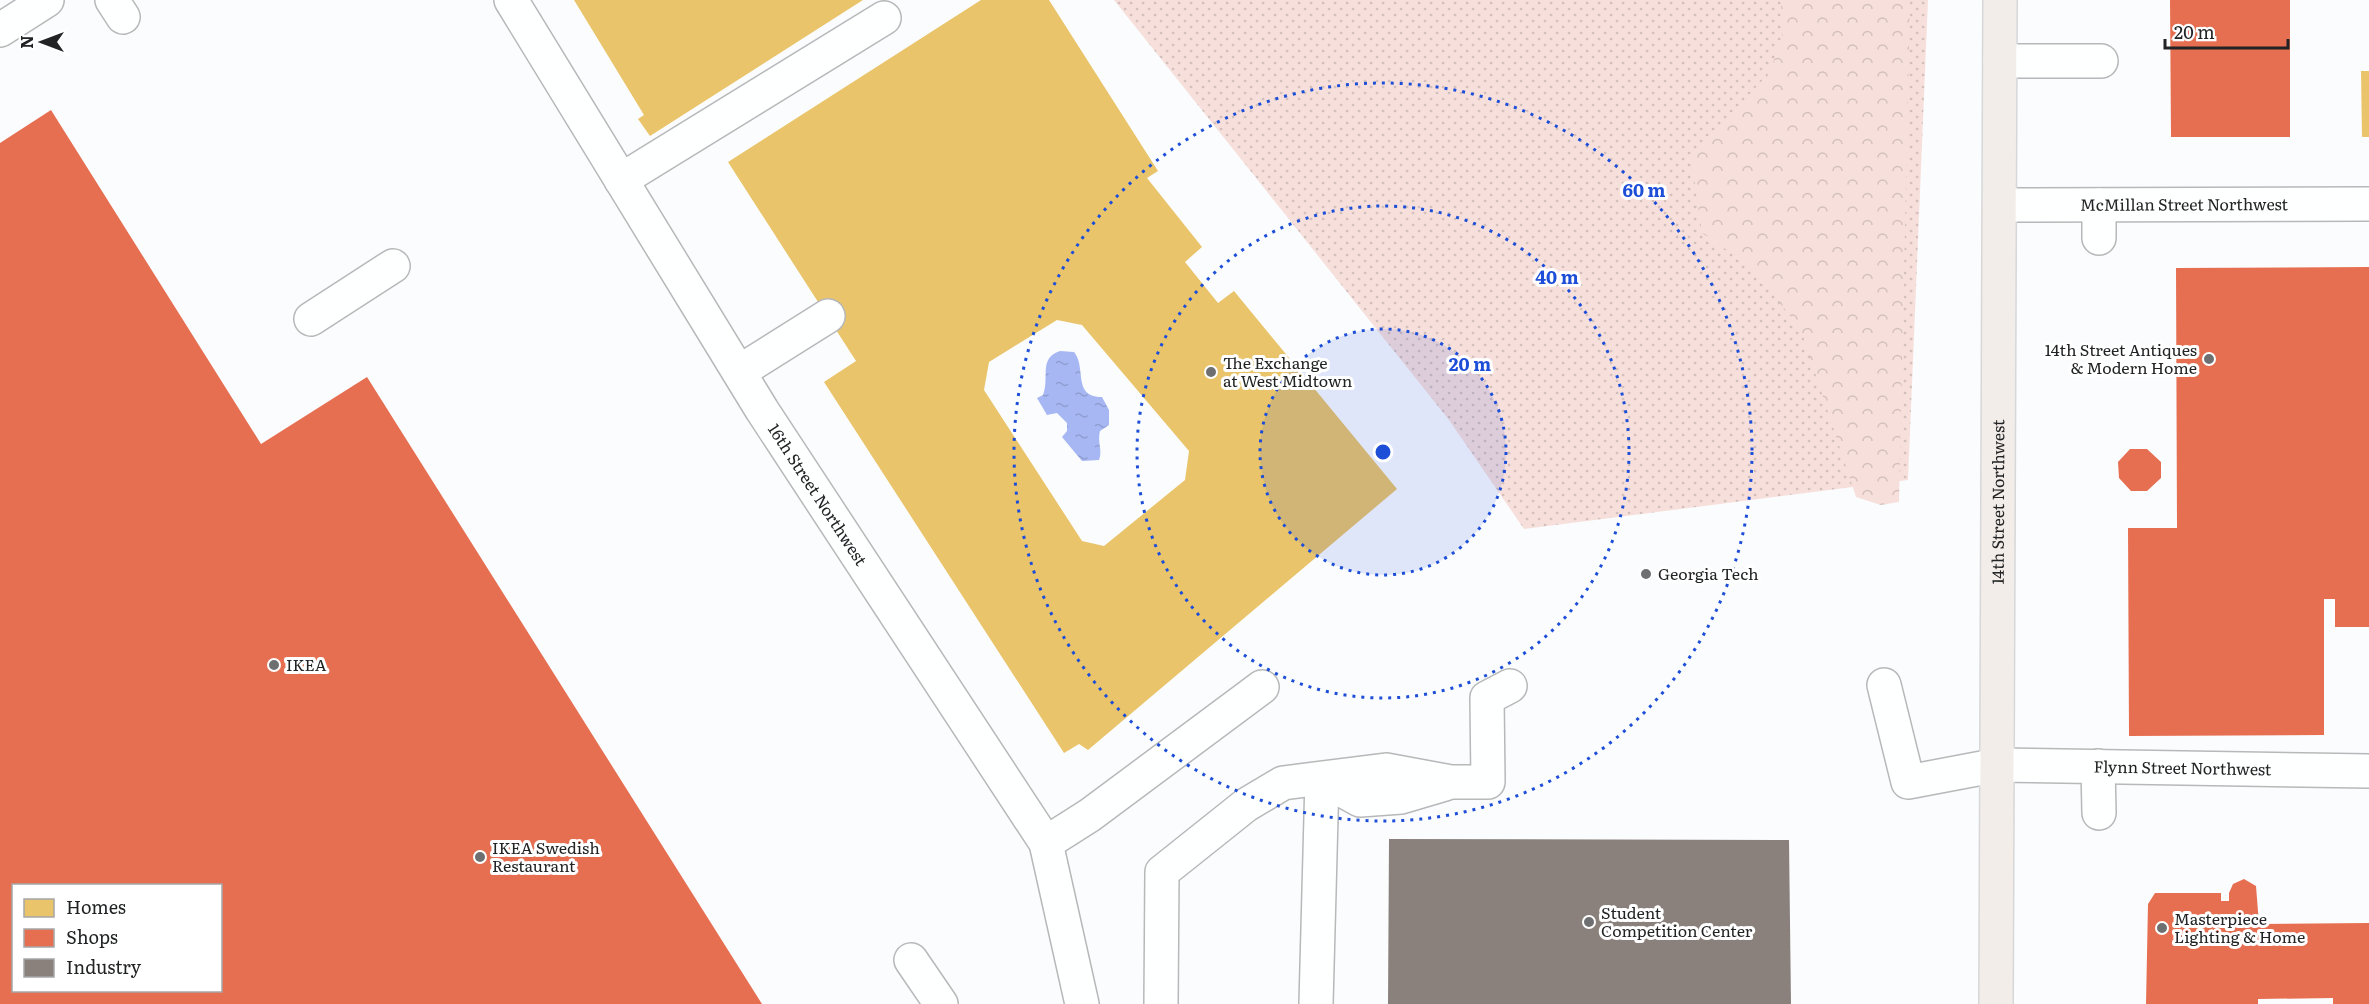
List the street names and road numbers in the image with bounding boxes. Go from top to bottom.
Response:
street label: McMillan Street Northwest [2080,191,2289,216]
street label: 16th Street Northwest [763,418,874,570]
street label: 14th Street Northwest [1985,419,2009,585]
street label: Flynn Street Northwest [2093,754,2272,780]

